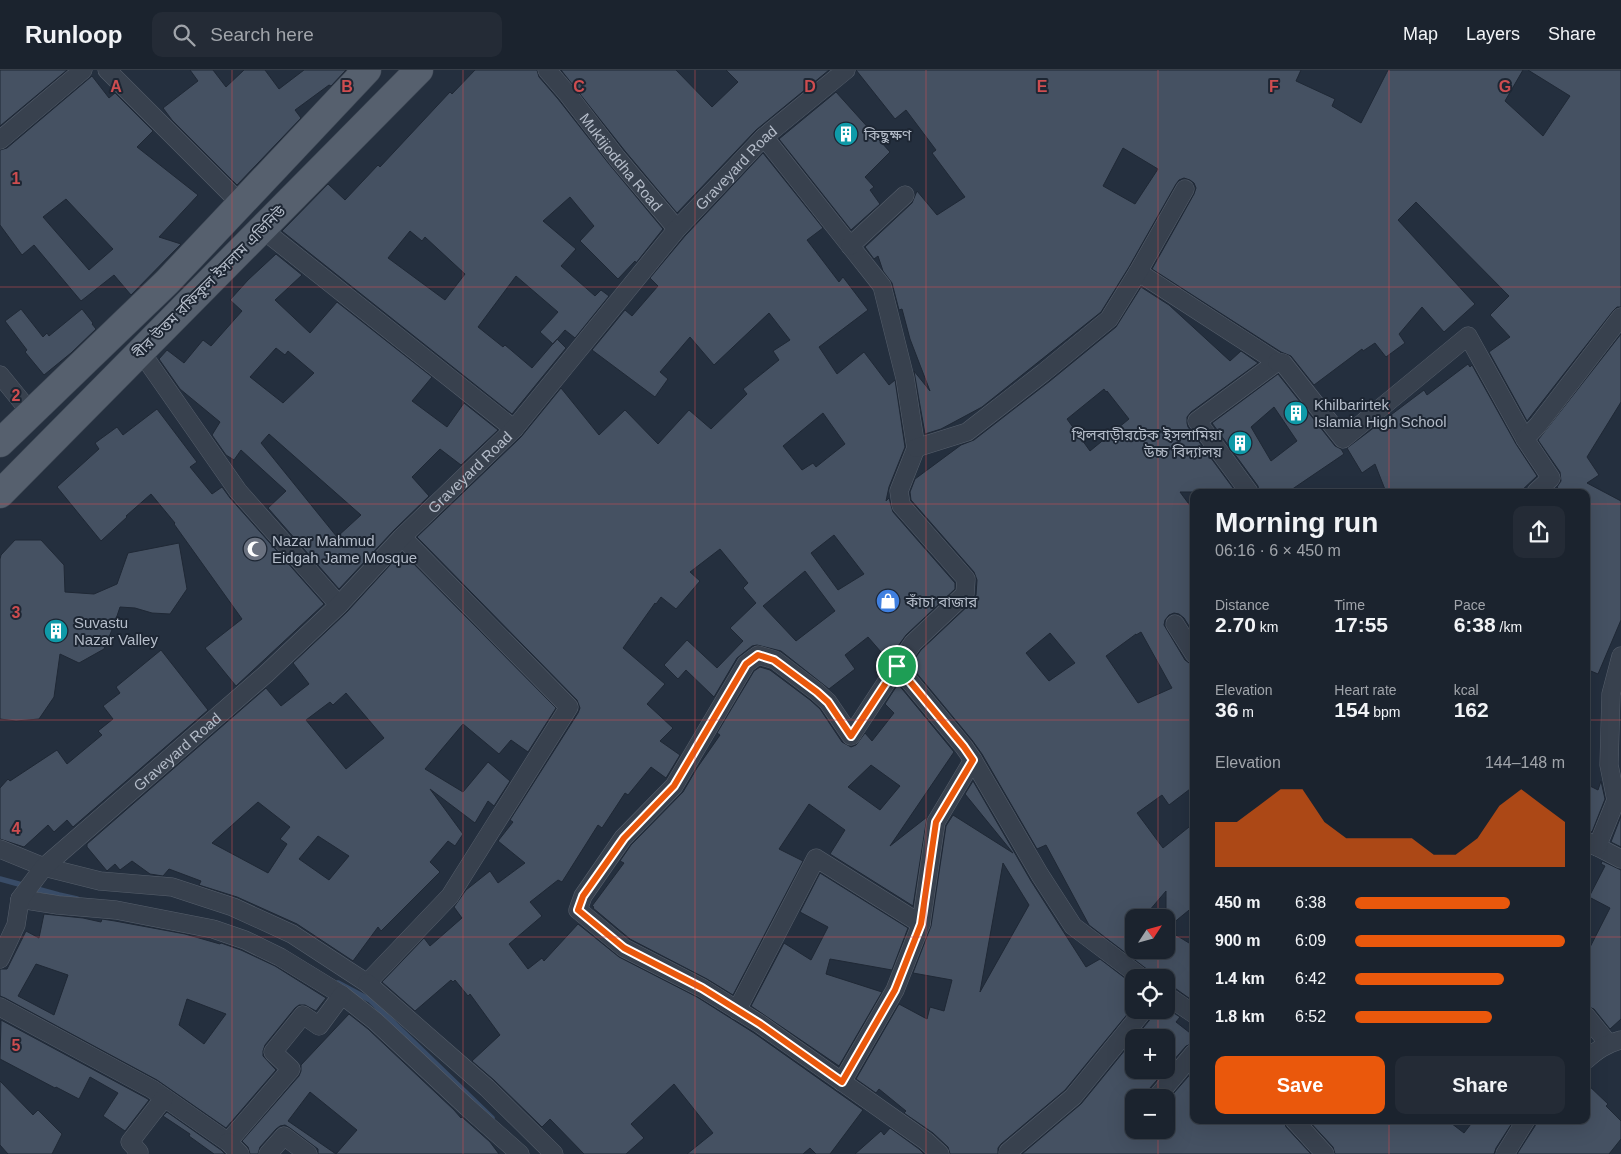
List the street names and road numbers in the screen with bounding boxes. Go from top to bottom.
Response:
street label: Muktijoddha Road [577,109,666,214]
street label: Graveyard Road [692,122,780,213]
street label: বীর উত্তম রফিকুল ইসলাম এভিনিউ [129,202,290,363]
street label: Graveyard Road [424,428,515,516]
street label: Graveyard Road [130,709,224,794]

